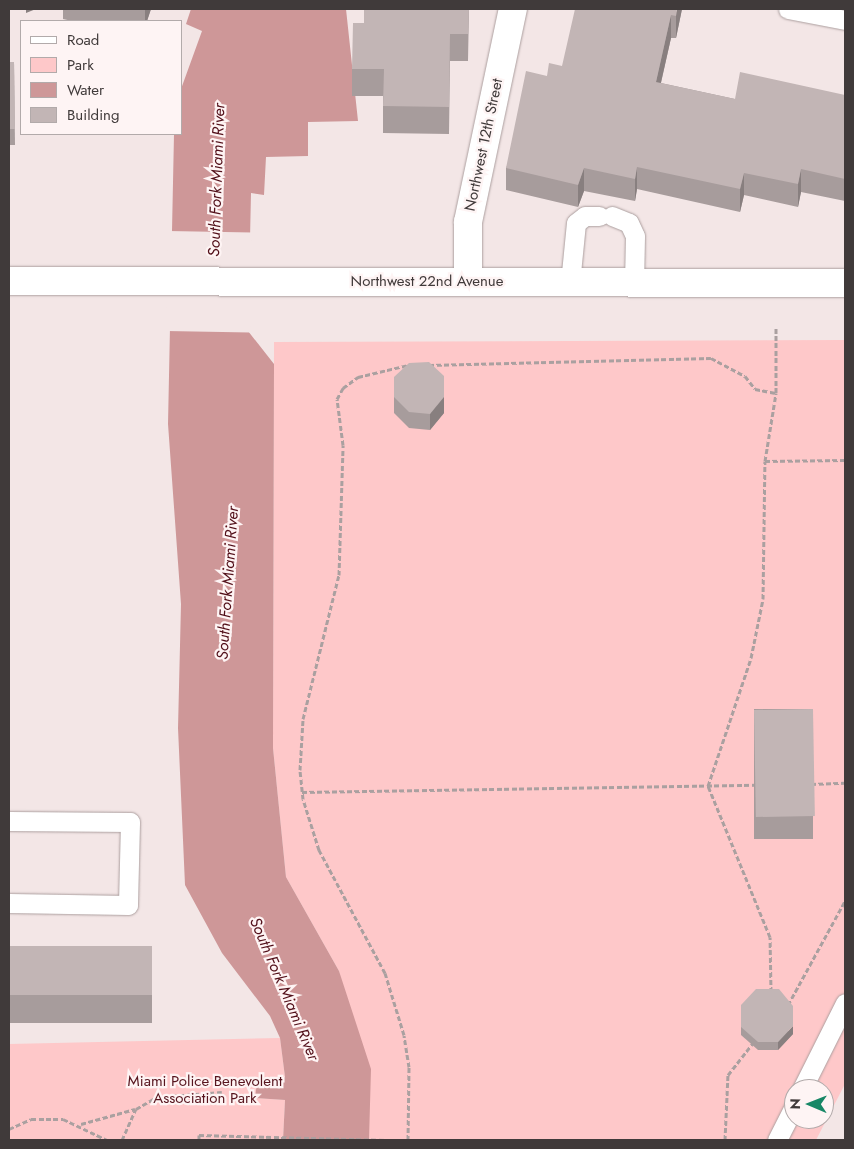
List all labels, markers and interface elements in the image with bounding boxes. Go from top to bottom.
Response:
legend [20,20,182,135]
text: Road [67,29,99,51]
text: Park [67,54,94,76]
street label: Northwest 12th Street [461,77,507,213]
text: Water [67,79,104,101]
water label: South Fork Miami River [205,103,229,257]
text: Building [67,104,119,126]
street label: Northwest 22nd Avenue [351,273,503,291]
water label: South Fork Miami River [213,506,243,660]
water label: South Fork Miami River [245,915,323,1063]
park label: Miami Police Benevolent Association Park [128,1072,282,1107]
north arrow [784,1079,834,1129]
text: N [785,1098,805,1109]

